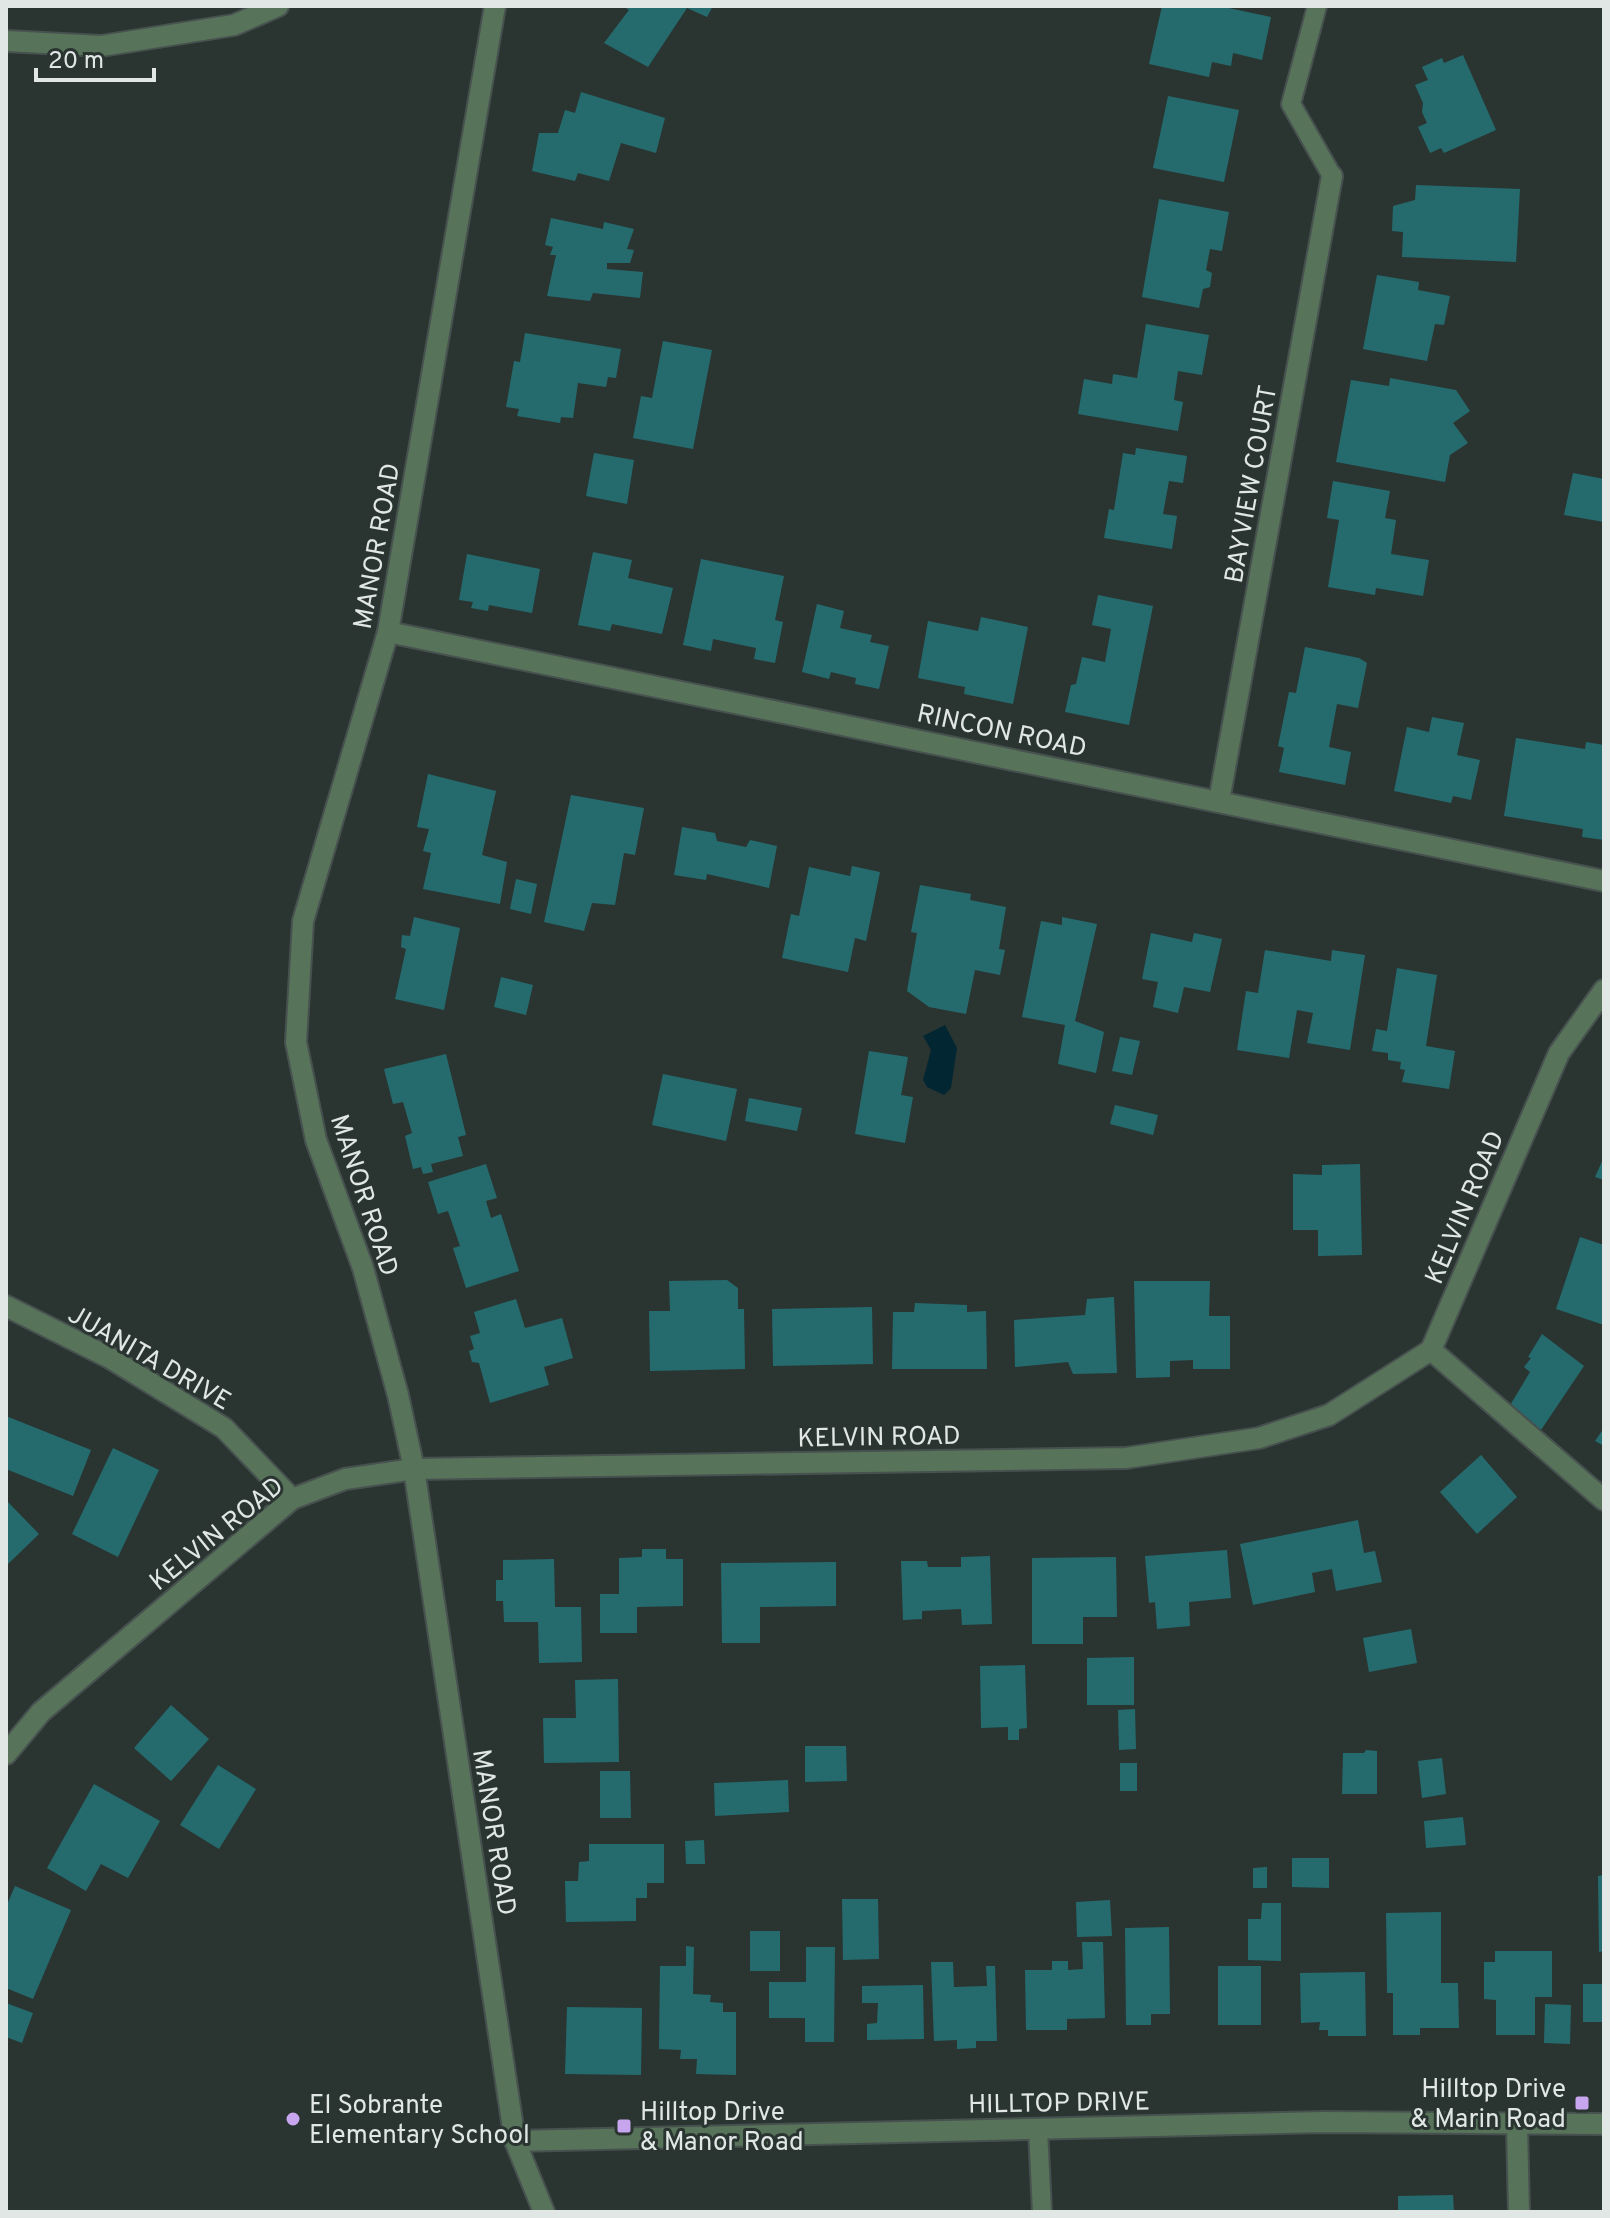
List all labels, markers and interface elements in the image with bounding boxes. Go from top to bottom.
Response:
scale bar [36,32,154,82]
text: 20 m [48,47,104,77]
street label: BAYVIEW COURT [1219,383,1286,586]
street label: MANOR ROAD [348,461,409,632]
street label: RINCON ROAD [914,698,1089,767]
street label: MANOR ROAD [321,1111,404,1281]
street label: KELVIN ROAD [1419,1126,1513,1290]
street label: JUANITA DRIVE [61,1299,236,1419]
street label: KELVIN ROAD [797,1421,961,1456]
street label: KELVIN ROAD [144,1471,291,1599]
street label: MANOR ROAD [463,1747,522,1918]
place label: Hilltop Drive & Marin Road [1411,2074,1566,2137]
street label: HILLTOP DRIVE [968,2086,1150,2123]
place label: El Sobrante Elementary School [309,2090,530,2153]
marker: Hilltop Drive & Marin Road [1573,2094,1591,2112]
place label: Hilltop Drive & Manor Road [640,2097,804,2160]
marker: El Sobrante Elementary School [284,2110,302,2128]
marker: Hilltop Drive & Manor Road [615,2117,633,2135]

